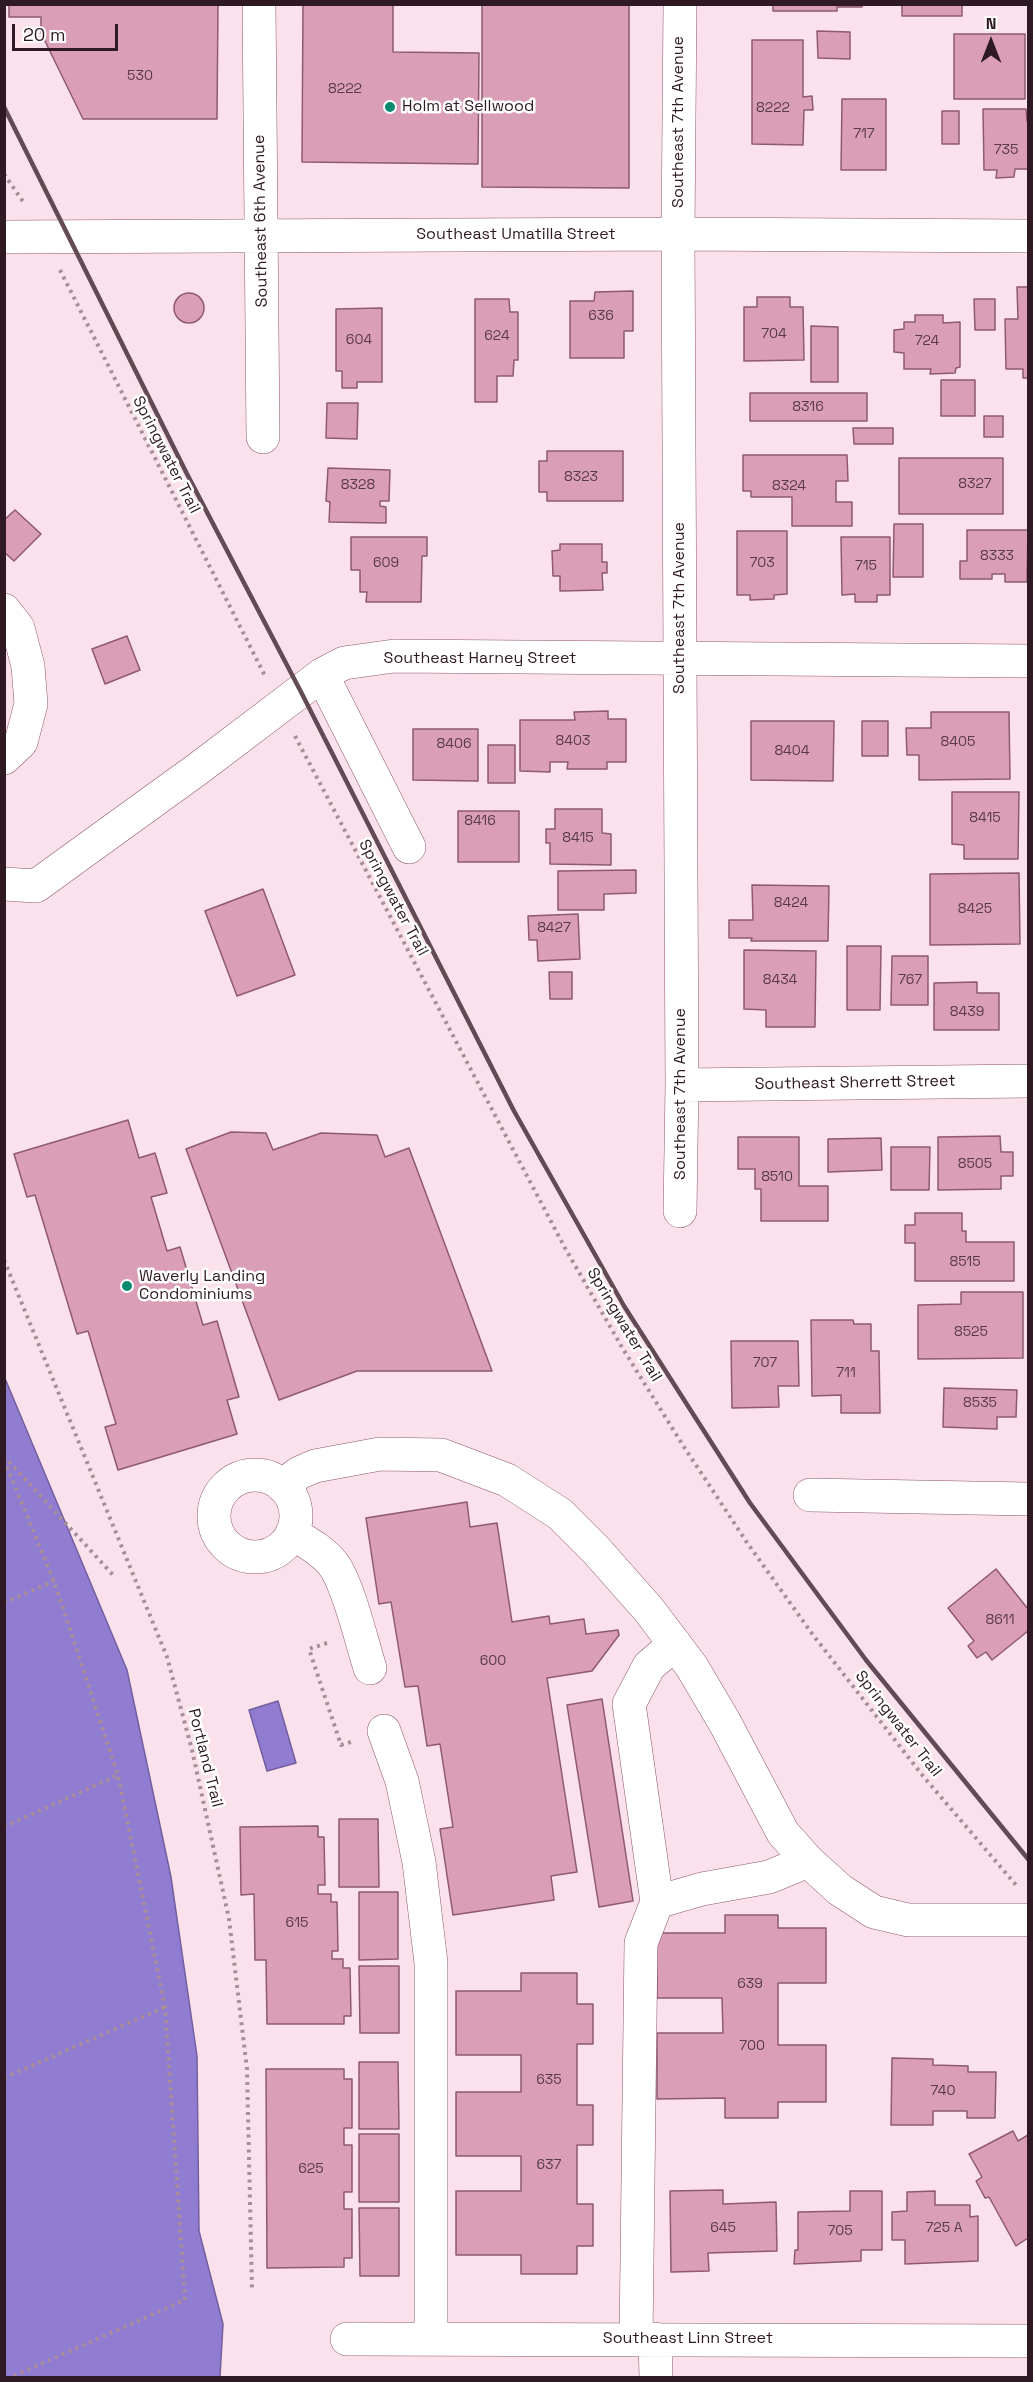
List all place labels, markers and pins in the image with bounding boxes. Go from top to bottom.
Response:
place label: Holm at Sellwood [402,97,534,117]
marker: Holm at Sellwood [383,100,397,114]
place label: Waverly Landing Condominiums [139,1267,265,1305]
marker: Waverly Landing Condominiums [120,1279,134,1293]

